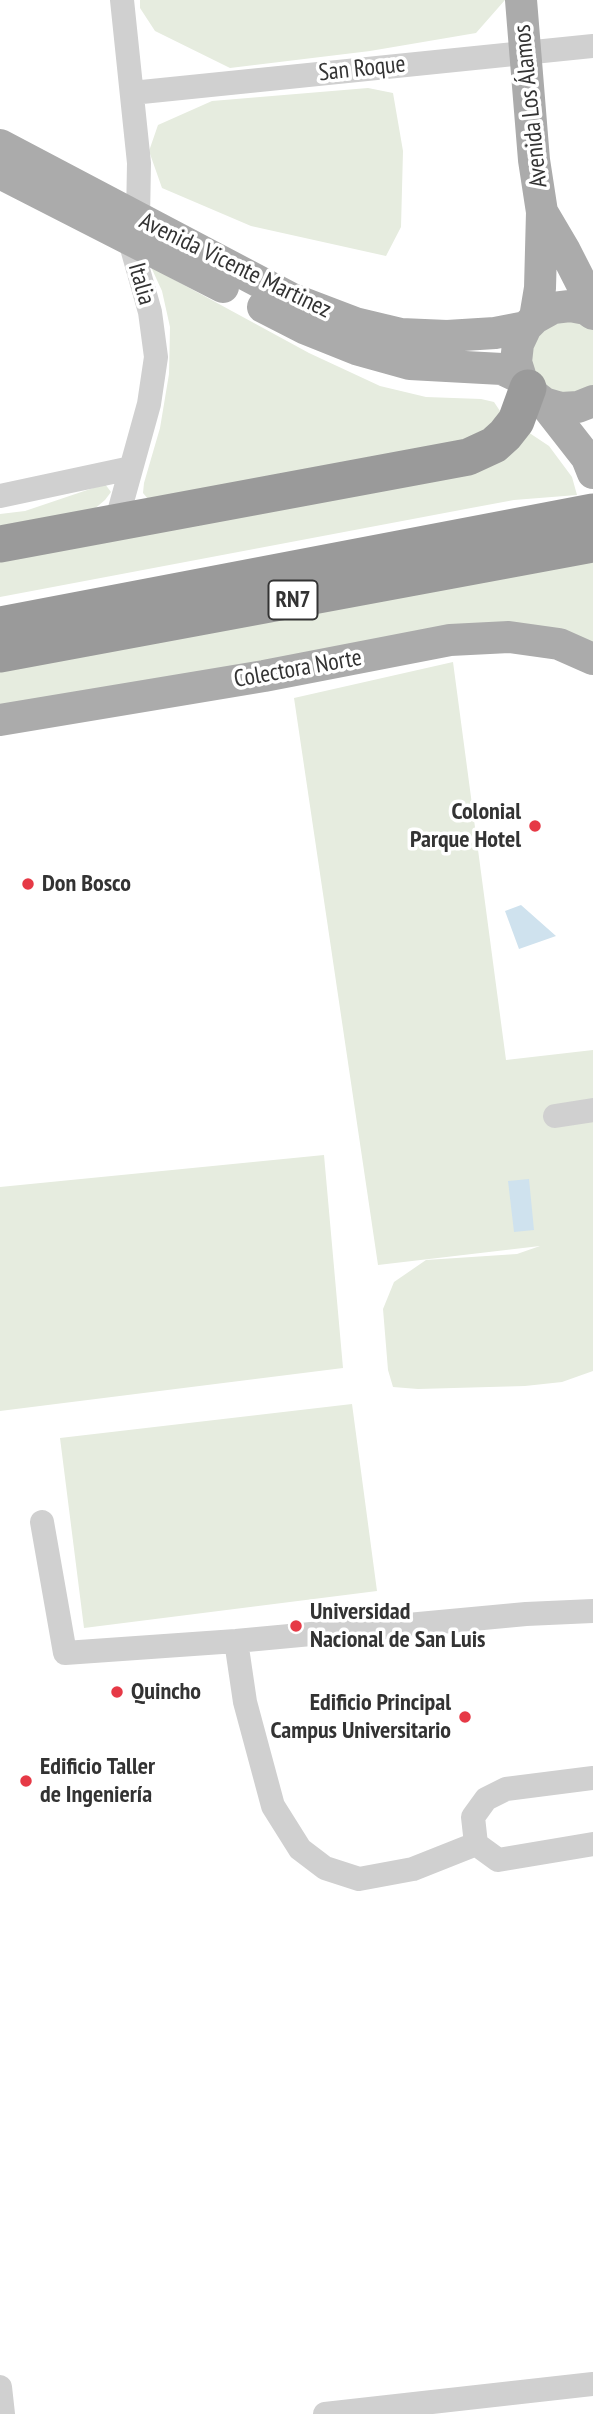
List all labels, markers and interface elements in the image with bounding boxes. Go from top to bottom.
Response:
street label: Avenida Los Álamos [508,23,554,189]
street label: San Roque [317,50,407,88]
street label: Avenida Vicente Martinez [134,207,336,325]
street label: Italia [121,260,161,308]
road number: RN7 [268,580,318,620]
street label: Colectora Norte [232,644,364,694]
place label: Colonial Parque Hotel [410,798,521,854]
marker: Colonial Parque Hotel [527,818,543,834]
place label: Don Bosco [42,870,131,898]
marker: Don Bosco [20,876,36,892]
place label: Universidad Nacional de San Luis [310,1598,485,1654]
marker: Universidad Nacional de San Luis [288,1618,304,1634]
place label: Quincho [131,1678,201,1706]
marker: Quincho [109,1684,125,1700]
place label: Edificio Principal Campus Universitario [271,1689,451,1745]
marker: Edificio Principal Campus Universitario [457,1709,473,1725]
place label: Edificio Taller de Ingeniería [40,1753,155,1809]
marker: Edificio Taller de Ingeniería [18,1773,34,1789]

